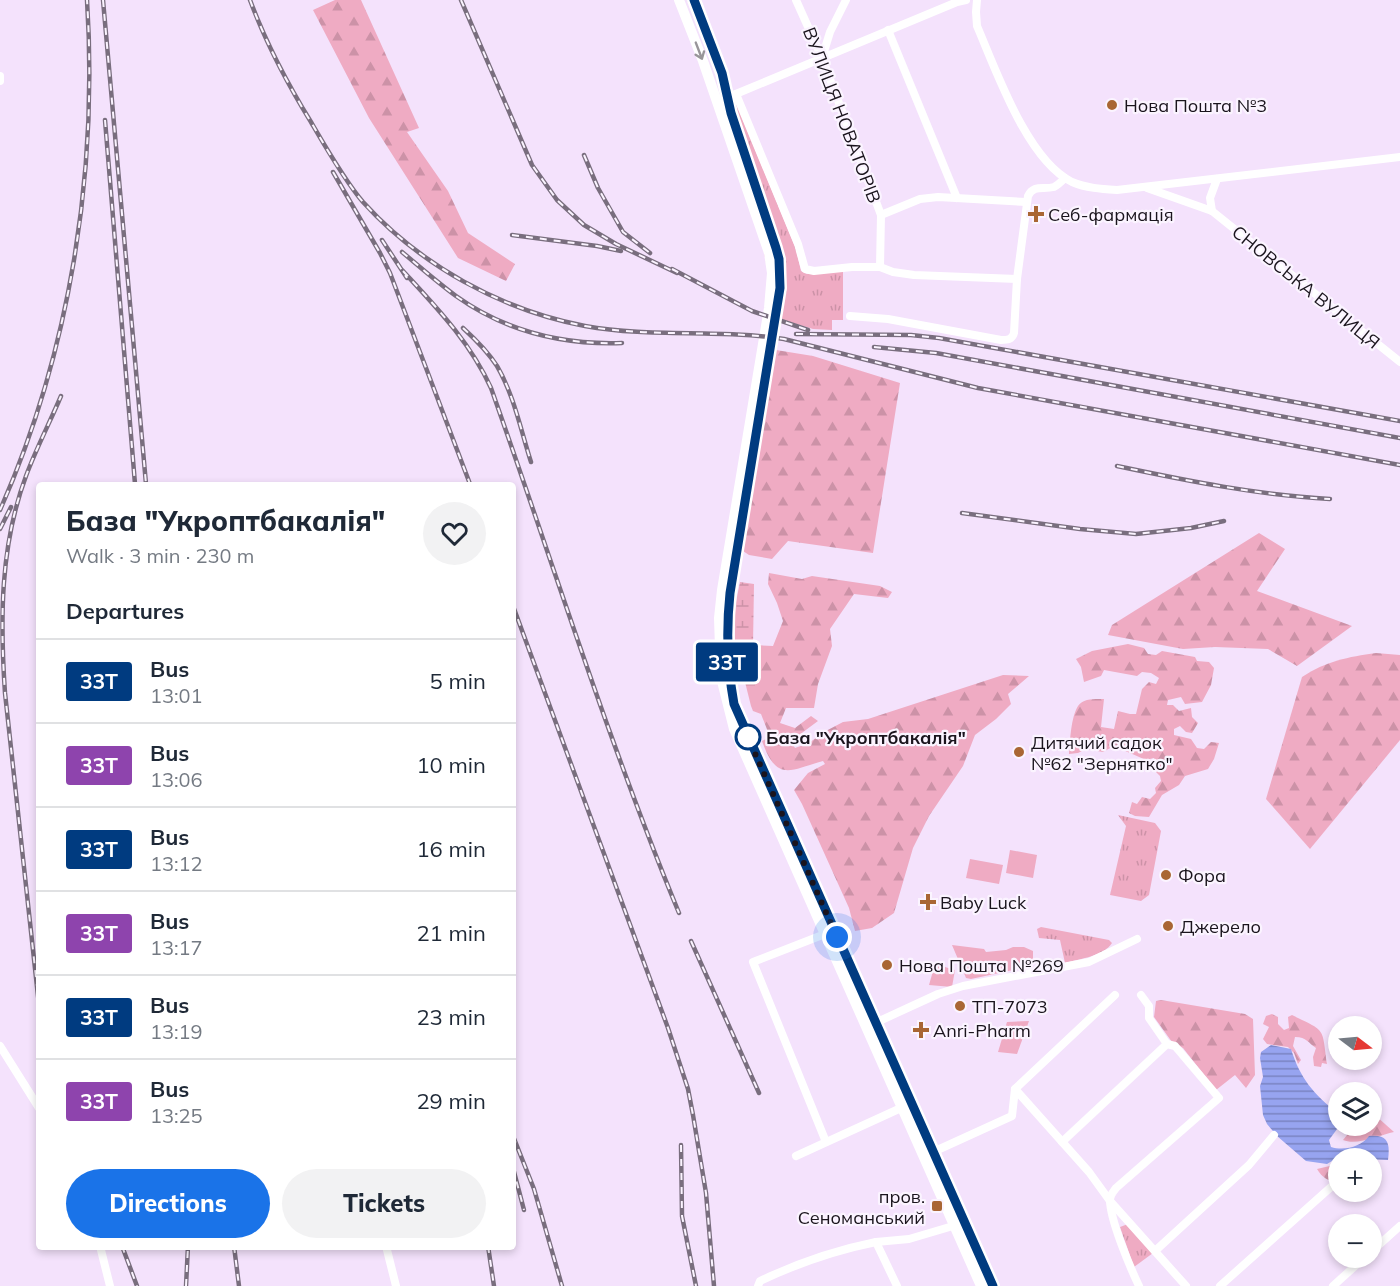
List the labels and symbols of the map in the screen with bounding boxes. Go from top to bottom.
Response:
street label: ВУЛИЦЯ НОВАТОРІВ [798,24,886,206]
one-way arrow [694,41,705,60]
place label: Нова Пошта №3 [1124,94,1267,117]
marker: Нова Пошта №3 [1105,98,1119,112]
place label: Себ-фармація [1048,203,1174,226]
marker: Себ-фармація [1029,207,1043,221]
street label: СНОВСЬКА ВУЛИЦЯ [1227,220,1385,354]
line badge: 33Т [692,642,762,682]
marker: База "Укроптбакалія" [735,724,761,750]
place label: База "Укроптбакалія" [766,726,966,749]
place label: Дитячий садок №62 "Зернятко" [1031,731,1173,775]
marker: Дитячий садок №62 "Зернятко" [1012,745,1026,759]
place label: Фора [1178,864,1226,887]
marker: Фора [1159,868,1173,882]
place label: Baby Luck [940,891,1027,914]
marker: Baby Luck [921,895,935,909]
place label: Джерело [1180,915,1261,938]
marker: Джерело [1161,919,1175,933]
your location [822,922,852,952]
place label: Нова Пошта №269 [899,954,1064,977]
marker: Нова Пошта №269 [880,958,894,972]
place label: ТП-7073 [972,995,1048,1018]
marker: ТП-7073 [953,999,967,1013]
north arrow [1328,1016,1382,1070]
place label: Anri-Pharm [933,1019,1031,1042]
marker: Anri-Pharm [914,1023,928,1037]
place label: пров. Сеноманський [798,1185,925,1229]
marker: пров. Сеноманський [930,1199,944,1213]

